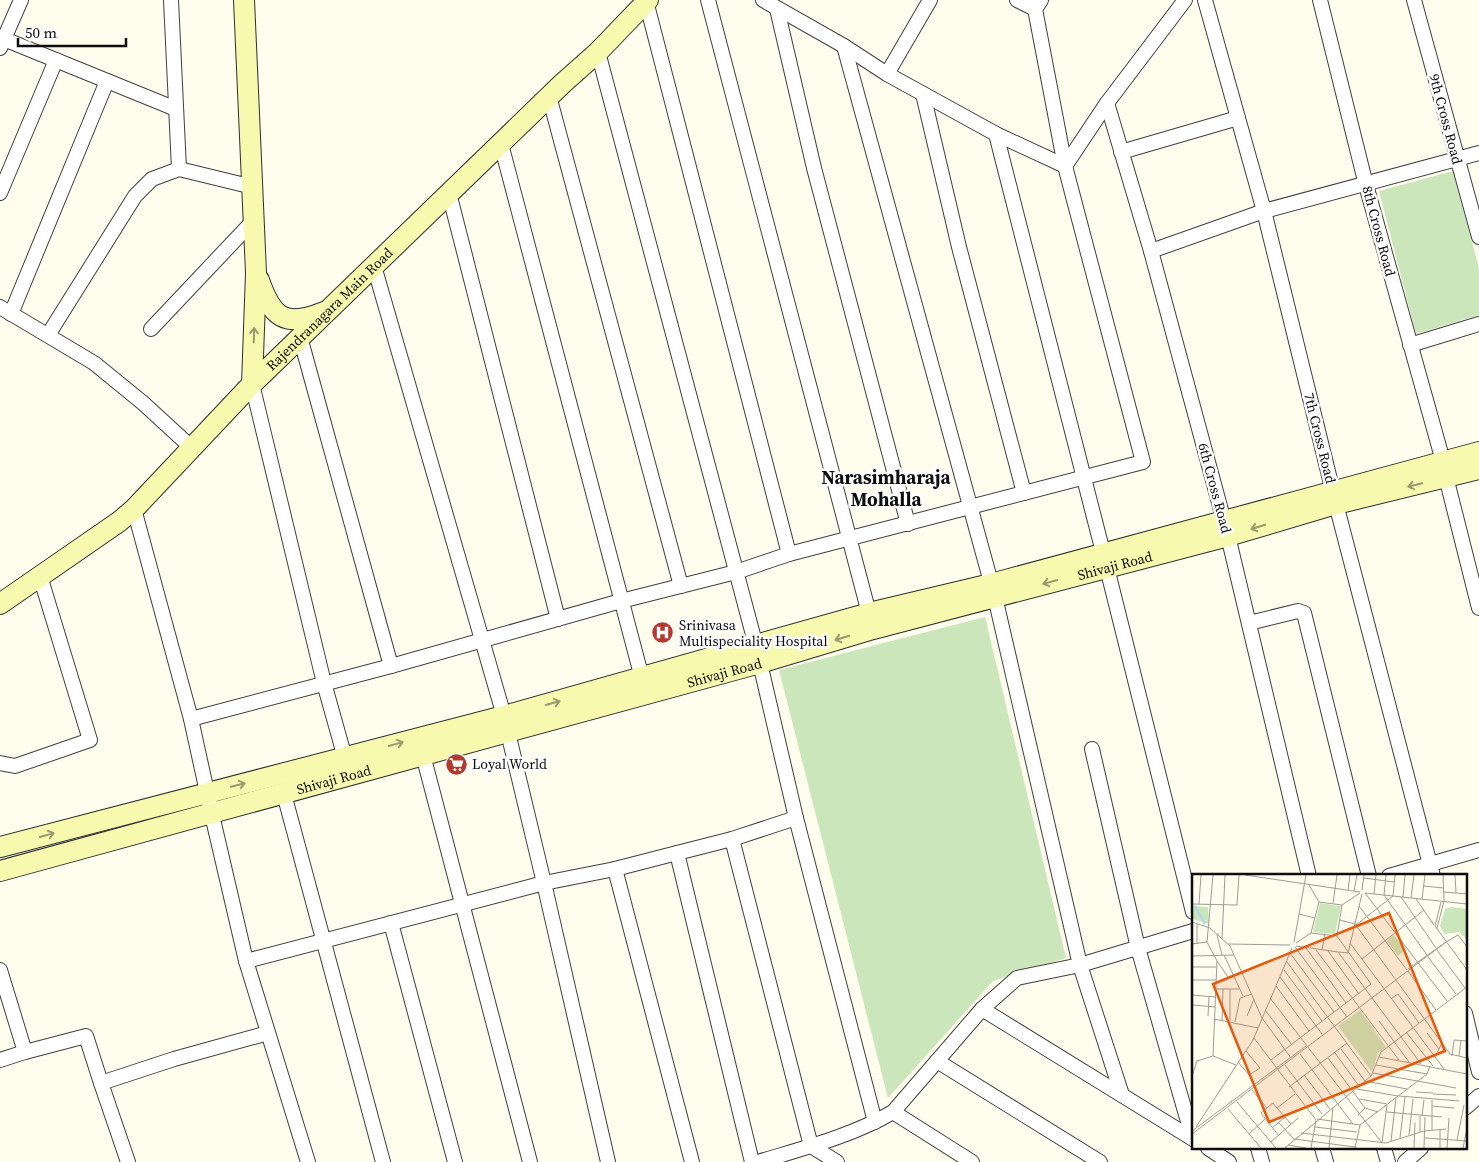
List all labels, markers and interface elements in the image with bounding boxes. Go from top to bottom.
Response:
scale bar [18,15,125,47]
text: 50 m [25,22,57,43]
street label: 9th Cross Road [1424,72,1468,166]
street label: 8th Cross Road [1357,184,1401,278]
street label: Rajendranagara Main Road [262,243,397,375]
one-way arrow [249,328,258,344]
street label: 7th Cross Road [1299,391,1341,485]
street label: 6th Cross Road [1193,441,1237,535]
district label: Narasimharaja Mohalla [821,464,952,512]
one-way arrow [1407,480,1423,490]
one-way arrow [1250,522,1266,532]
street label: Shivaji Road [1075,546,1154,585]
one-way arrow [1043,578,1059,588]
place label: Srinivasa Multispeciality Hospital [679,615,828,651]
hospital icon: Srinivasa Multispeciality Hospital [651,621,675,645]
one-way arrow [835,634,851,644]
street label: Shivaji Road [685,653,764,693]
one-way arrow [544,697,560,707]
one-way arrow [387,739,403,749]
supermarket icon: Loyal World [444,752,468,776]
place label: Loyal World [472,754,547,774]
street label: Shivaji Road [294,760,373,799]
one-way arrow [230,780,246,789]
one-way arrow [39,830,55,839]
inset map [1192,874,1466,1150]

